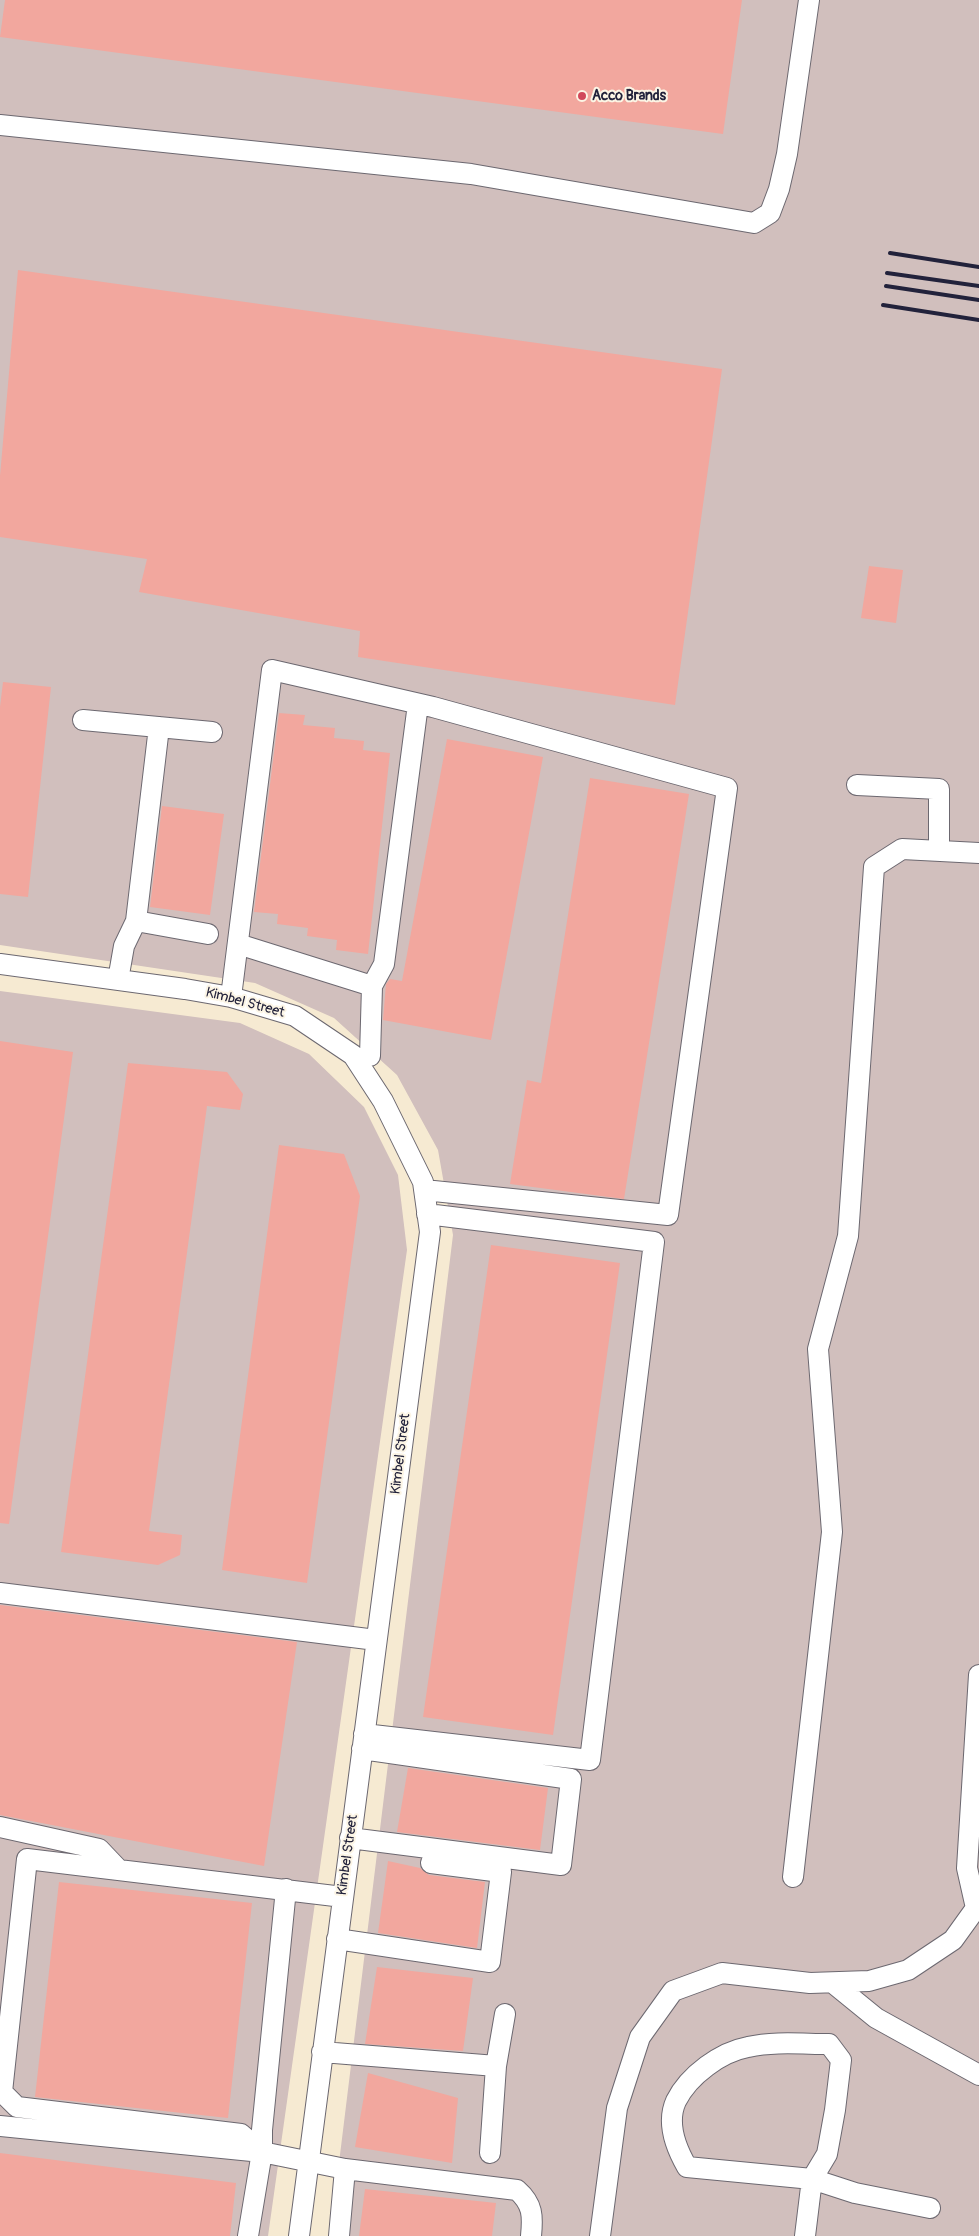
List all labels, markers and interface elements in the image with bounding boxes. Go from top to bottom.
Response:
place label: Acco Brands [592,88,666,104]
marker: Acco Brands [576,90,588,102]
street label: Kimbel Street [204,984,286,1022]
street label: Kimbel Street [388,1413,414,1495]
street label: Kimbel Street [334,1814,362,1896]

